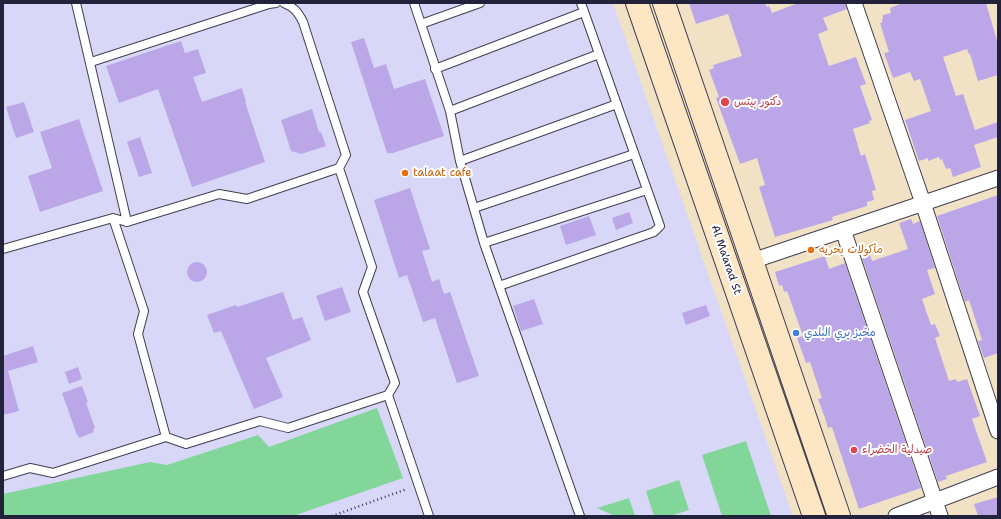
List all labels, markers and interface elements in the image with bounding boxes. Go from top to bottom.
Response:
place label: دكتور بيتس [734,95,781,109]
marker: دكتور بيتس [719,96,731,108]
place label: talaat cafe [413,166,472,180]
marker: talaat cafe [400,168,410,178]
street label: Al Ma'arad St [708,224,744,296]
place label: مأكولات بحريه [819,243,883,257]
marker: مأكولات بحريه [806,245,816,255]
place label: مخبز بري البلدي [804,326,876,340]
marker: مخبز بري البلدي [791,328,801,338]
place label: صيدلية الخضراء [862,443,932,457]
marker: صيدلية الخضراء [849,445,859,455]

